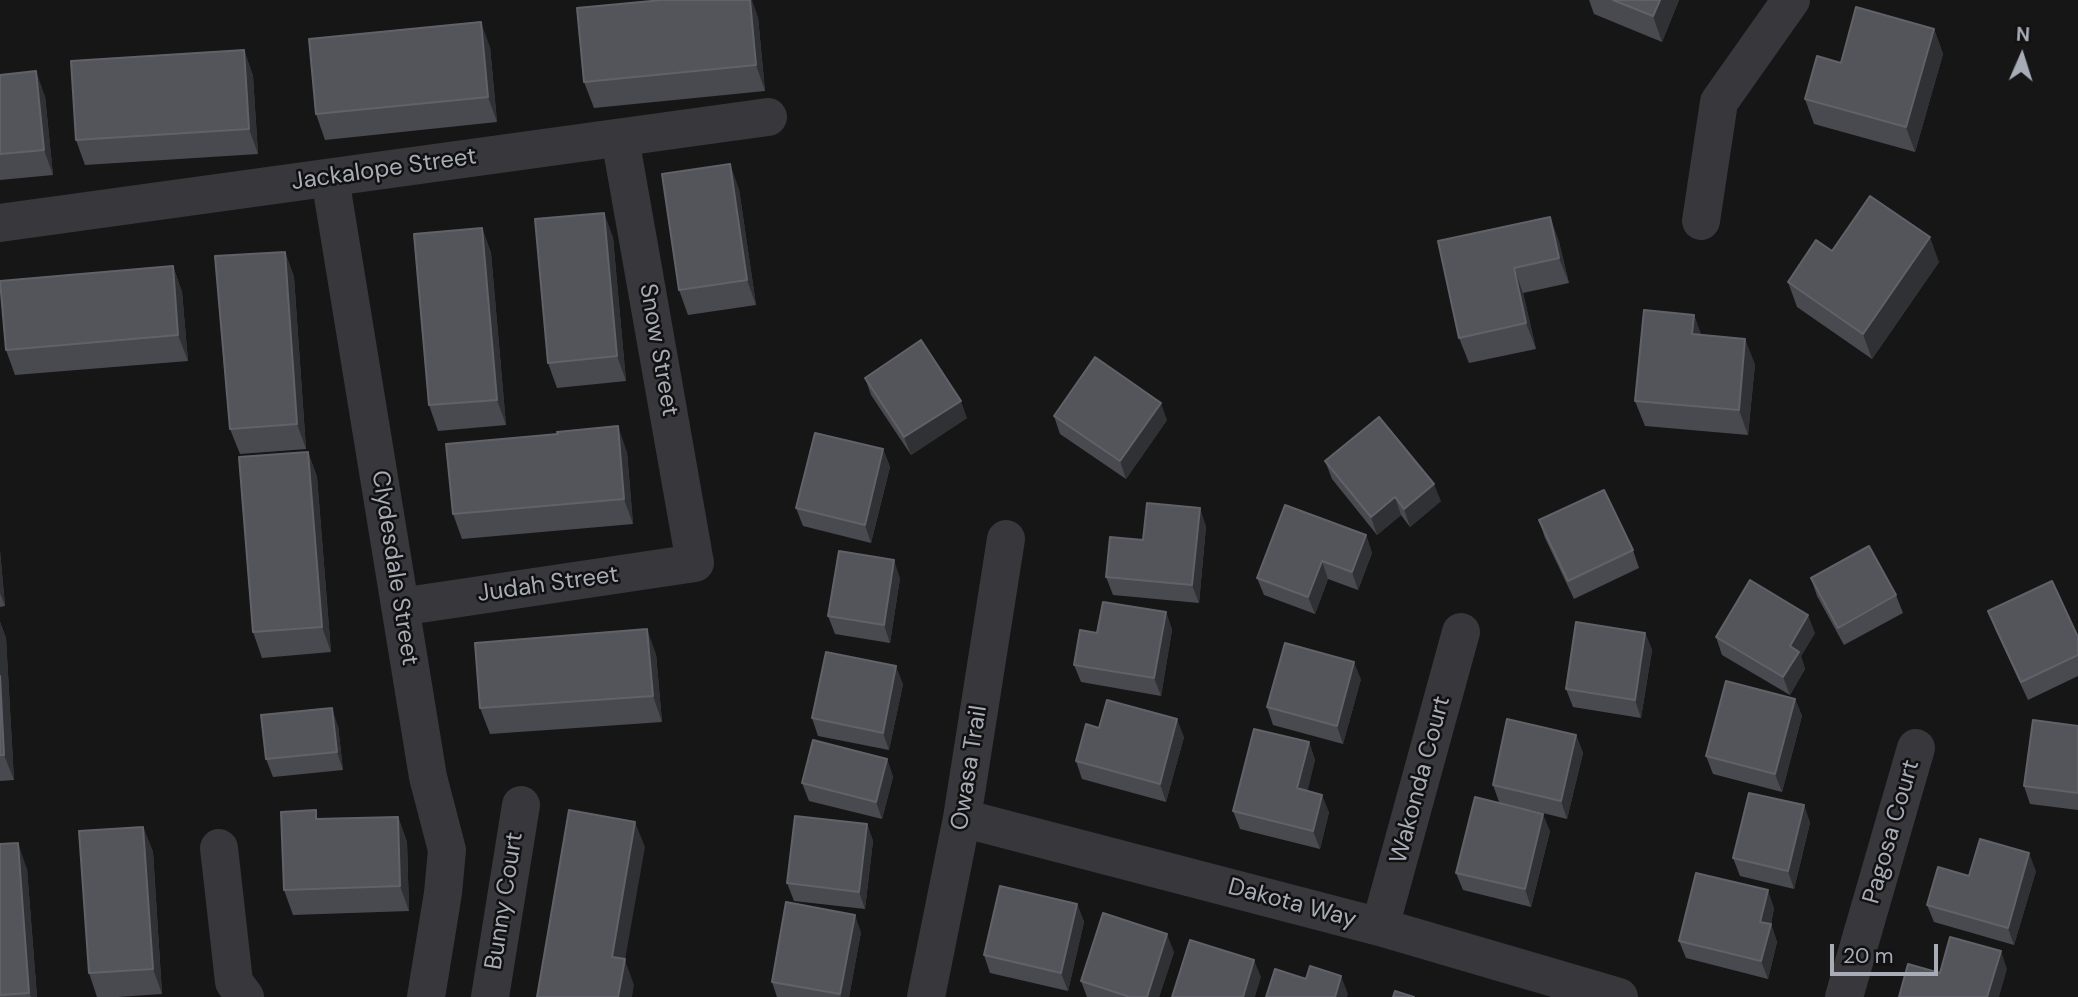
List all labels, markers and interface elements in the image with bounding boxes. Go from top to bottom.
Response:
north arrow [1987,21,2057,91]
text: N [2016,22,2031,47]
street label: Jackalope Street [290,143,478,197]
street label: Snow Street [632,281,684,419]
street label: Clydesdale Street [364,468,424,668]
street label: Judah Street [476,561,620,609]
street label: Wakonda Court [1385,693,1457,867]
street label: Owasa Trail [946,703,994,833]
street label: Pagosa Court [1858,757,1926,907]
street label: Bunny Court [480,830,530,972]
street label: Dakota Way [1225,873,1359,935]
scale bar [1833,930,1941,974]
text: 20 m [1843,942,1894,970]

